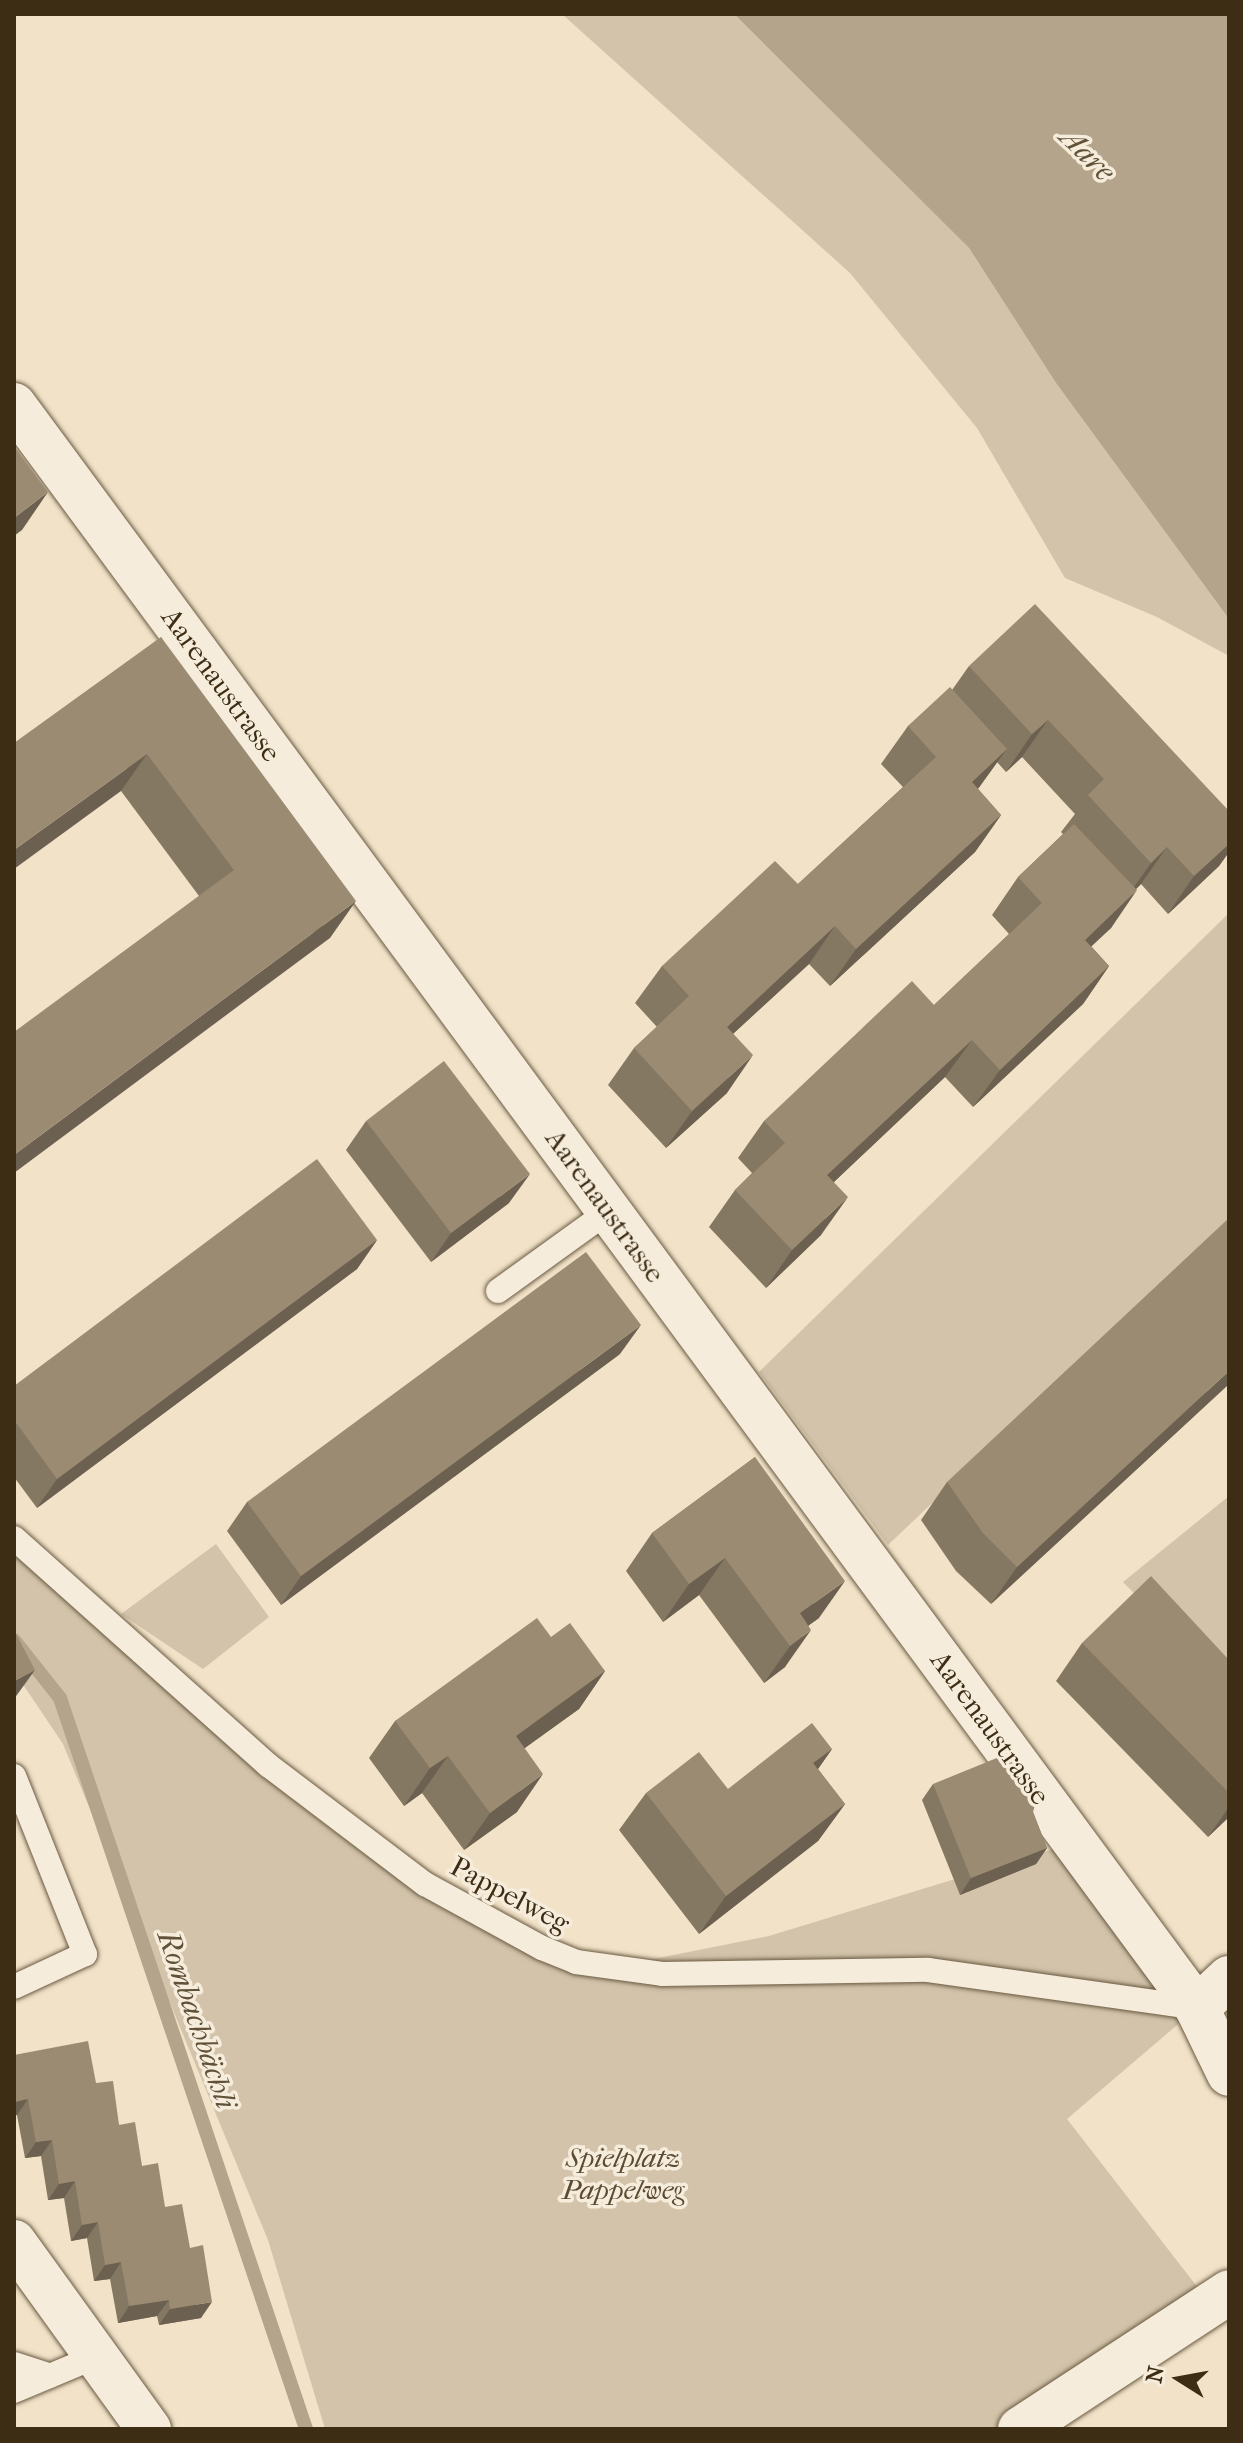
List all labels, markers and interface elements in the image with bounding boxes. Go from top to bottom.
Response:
water label: Aare [1052,120,1122,190]
street label: Aarenaustrasse [154,602,288,768]
street label: Aarenaustrasse [538,1123,672,1289]
street label: Aarenaustrasse [923,1645,1057,1811]
street label: Pappelweg [445,1850,575,1940]
water label: Rombachbächli [149,1926,243,2114]
park label: Spielplatz Pappelweg [562,2141,684,2207]
north arrow [1139,2339,1219,2419]
text: N [1141,2364,1170,2385]

